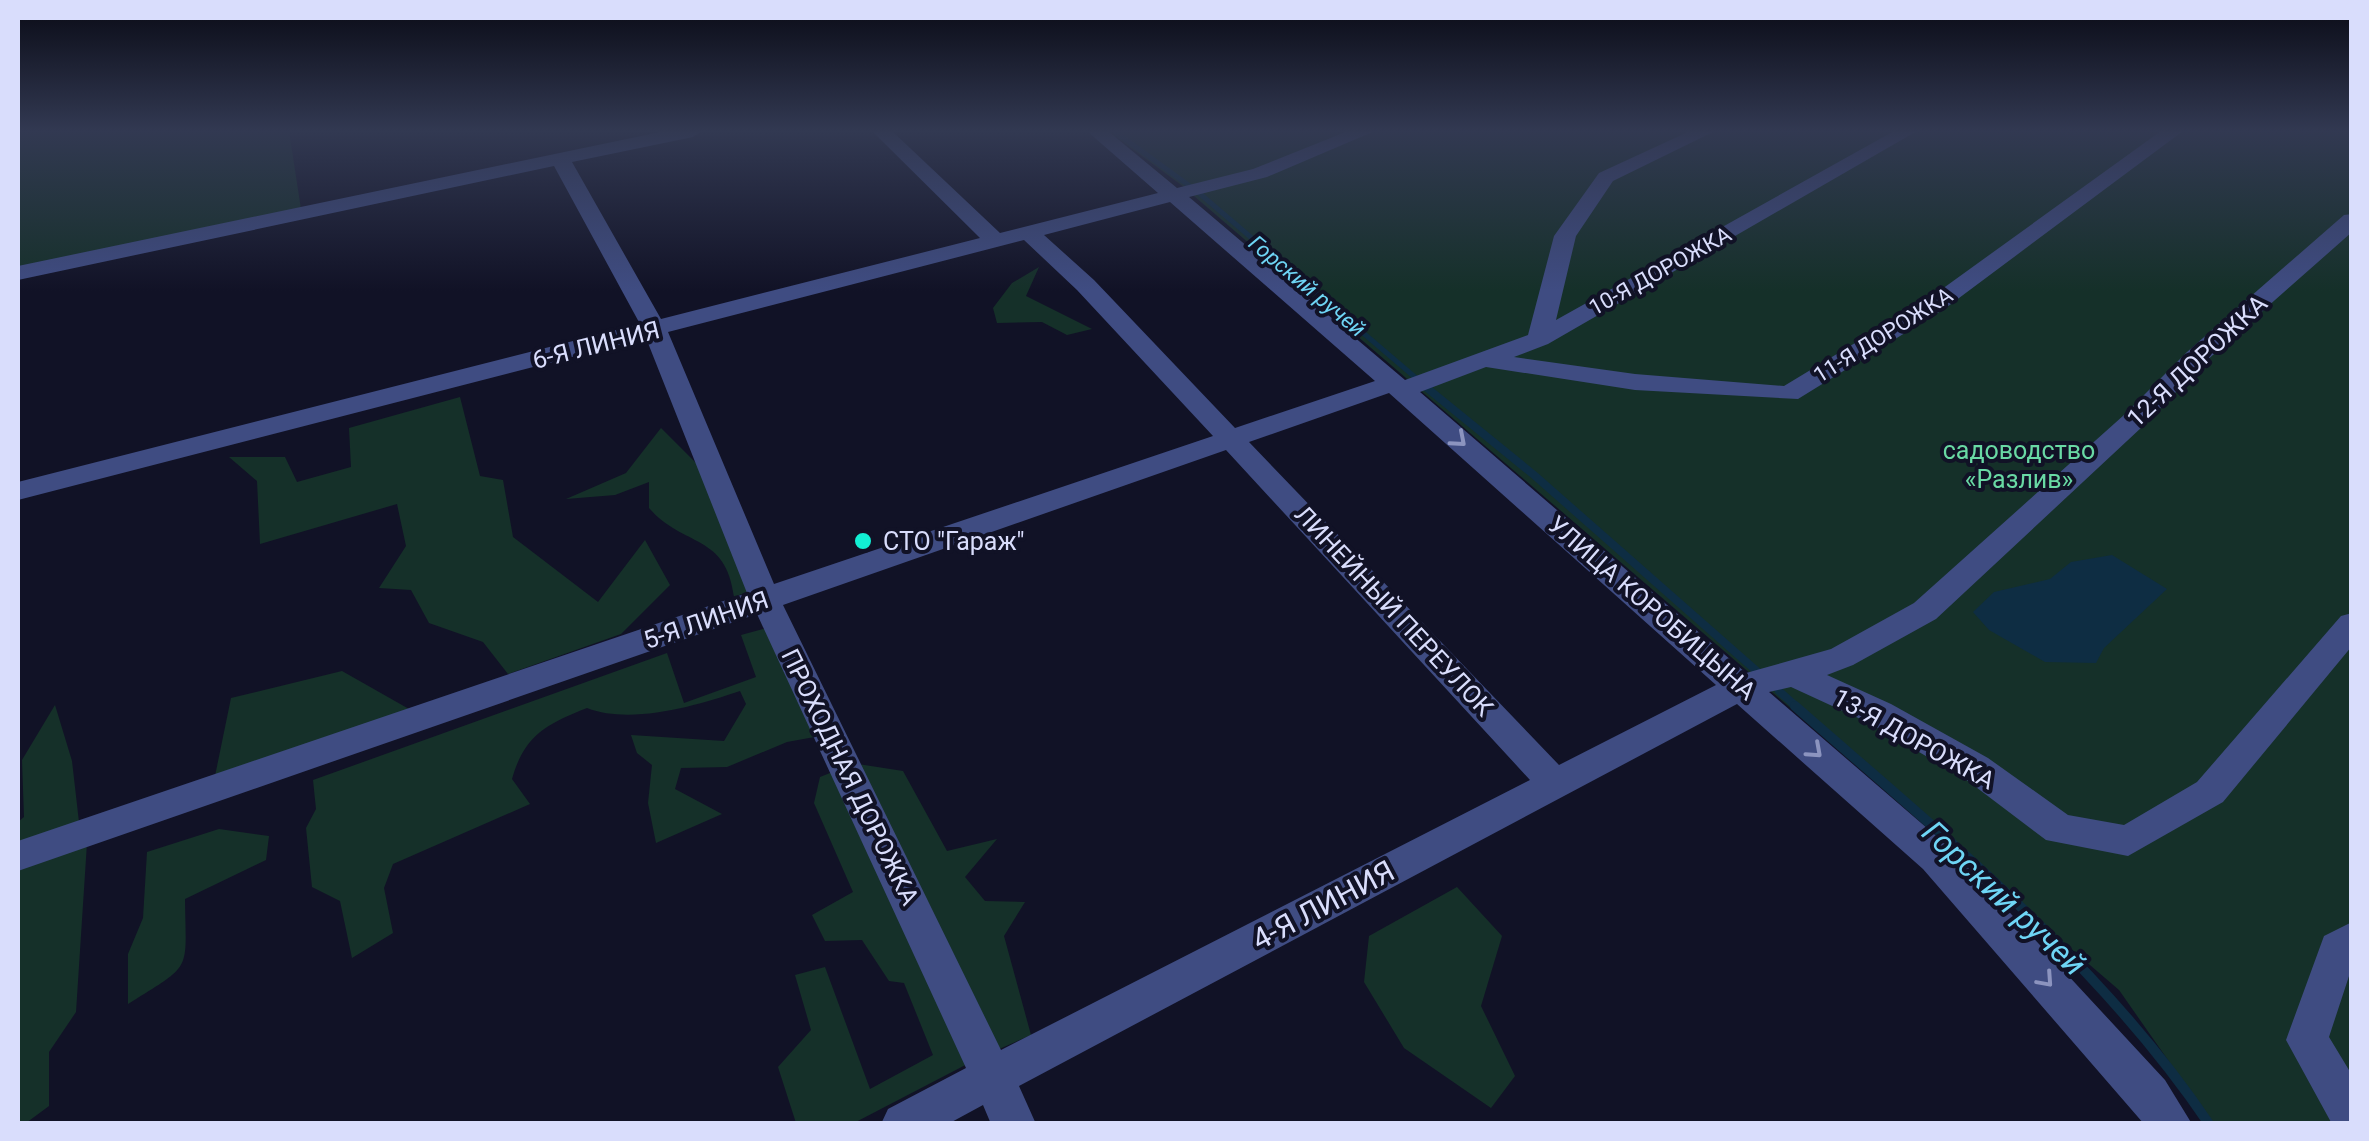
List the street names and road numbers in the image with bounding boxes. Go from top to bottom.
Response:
street label: 10-Я ДОРОЖКА [1584,221,1736,320]
street label: 11-Я ДОРОЖКА [1809,282,1958,388]
street label: 12-Я ДОРОЖКА [2121,289,2273,433]
street label: 6-Я ЛИНИЯ [529,315,663,375]
street label: ЛИНЕЙНЫЙ ПЕРЕУЛОК [1289,500,1499,722]
street label: УЛИЦА КОРОБИЦЫНА [1542,510,1762,706]
street label: 5-Я ЛИНИЯ [640,585,772,655]
street label: ПРОХОДНАЯ ДОРОЖКА [775,644,925,910]
street label: 13-Я ДОРОЖКА [1828,683,2000,795]
street label: 4-Я ЛИНИЯ [1246,853,1400,957]

